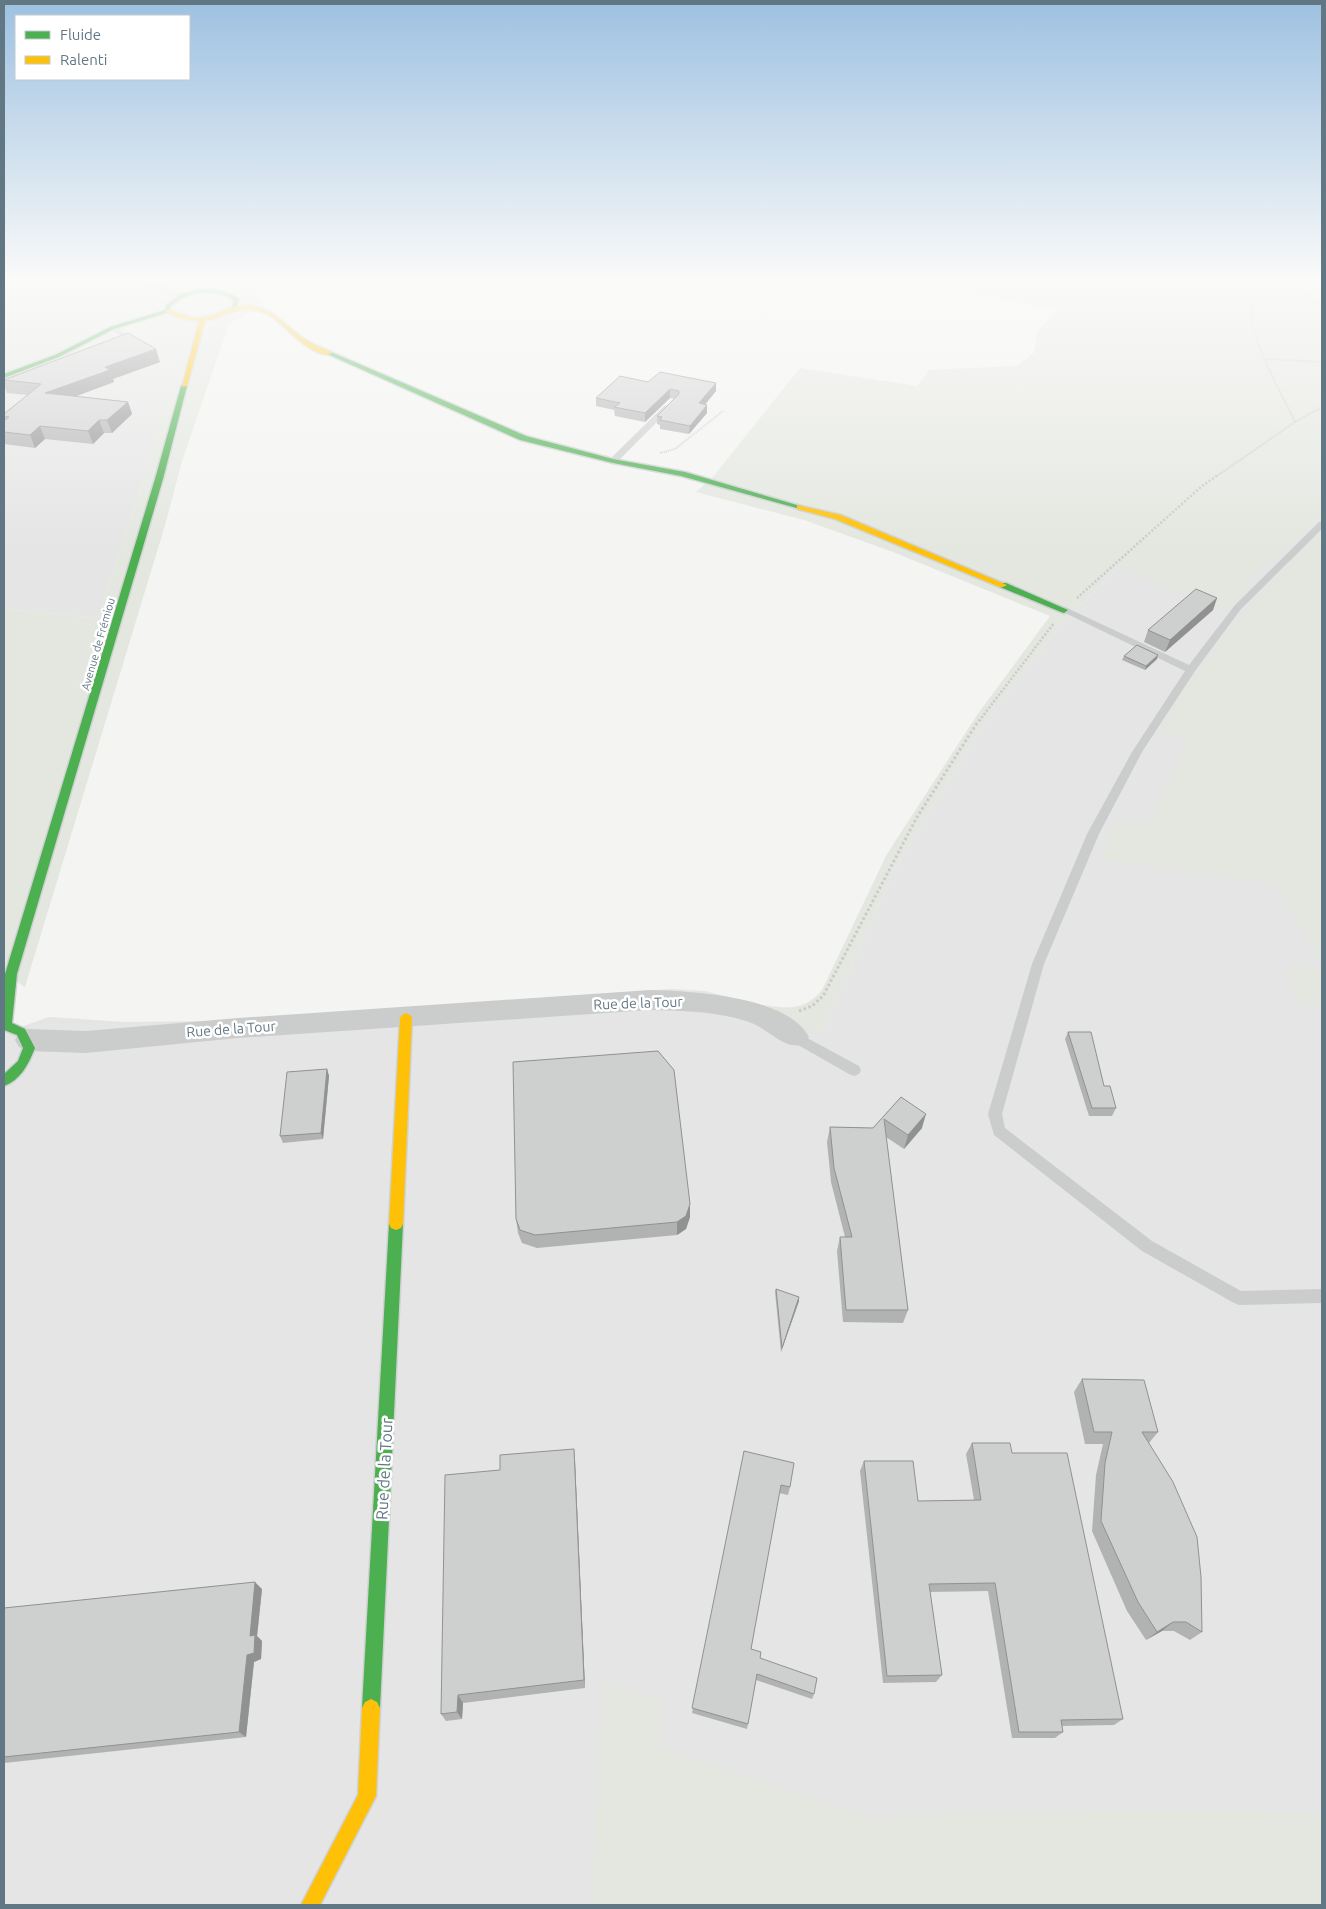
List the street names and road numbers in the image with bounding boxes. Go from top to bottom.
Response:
street label: Avenue de Frémiou [79,597,117,691]
street label: Rue de la Tour [593,993,684,1013]
street label: Rue de la Tour [186,1018,277,1040]
street label: Rue de la Tour [372,1417,396,1521]

